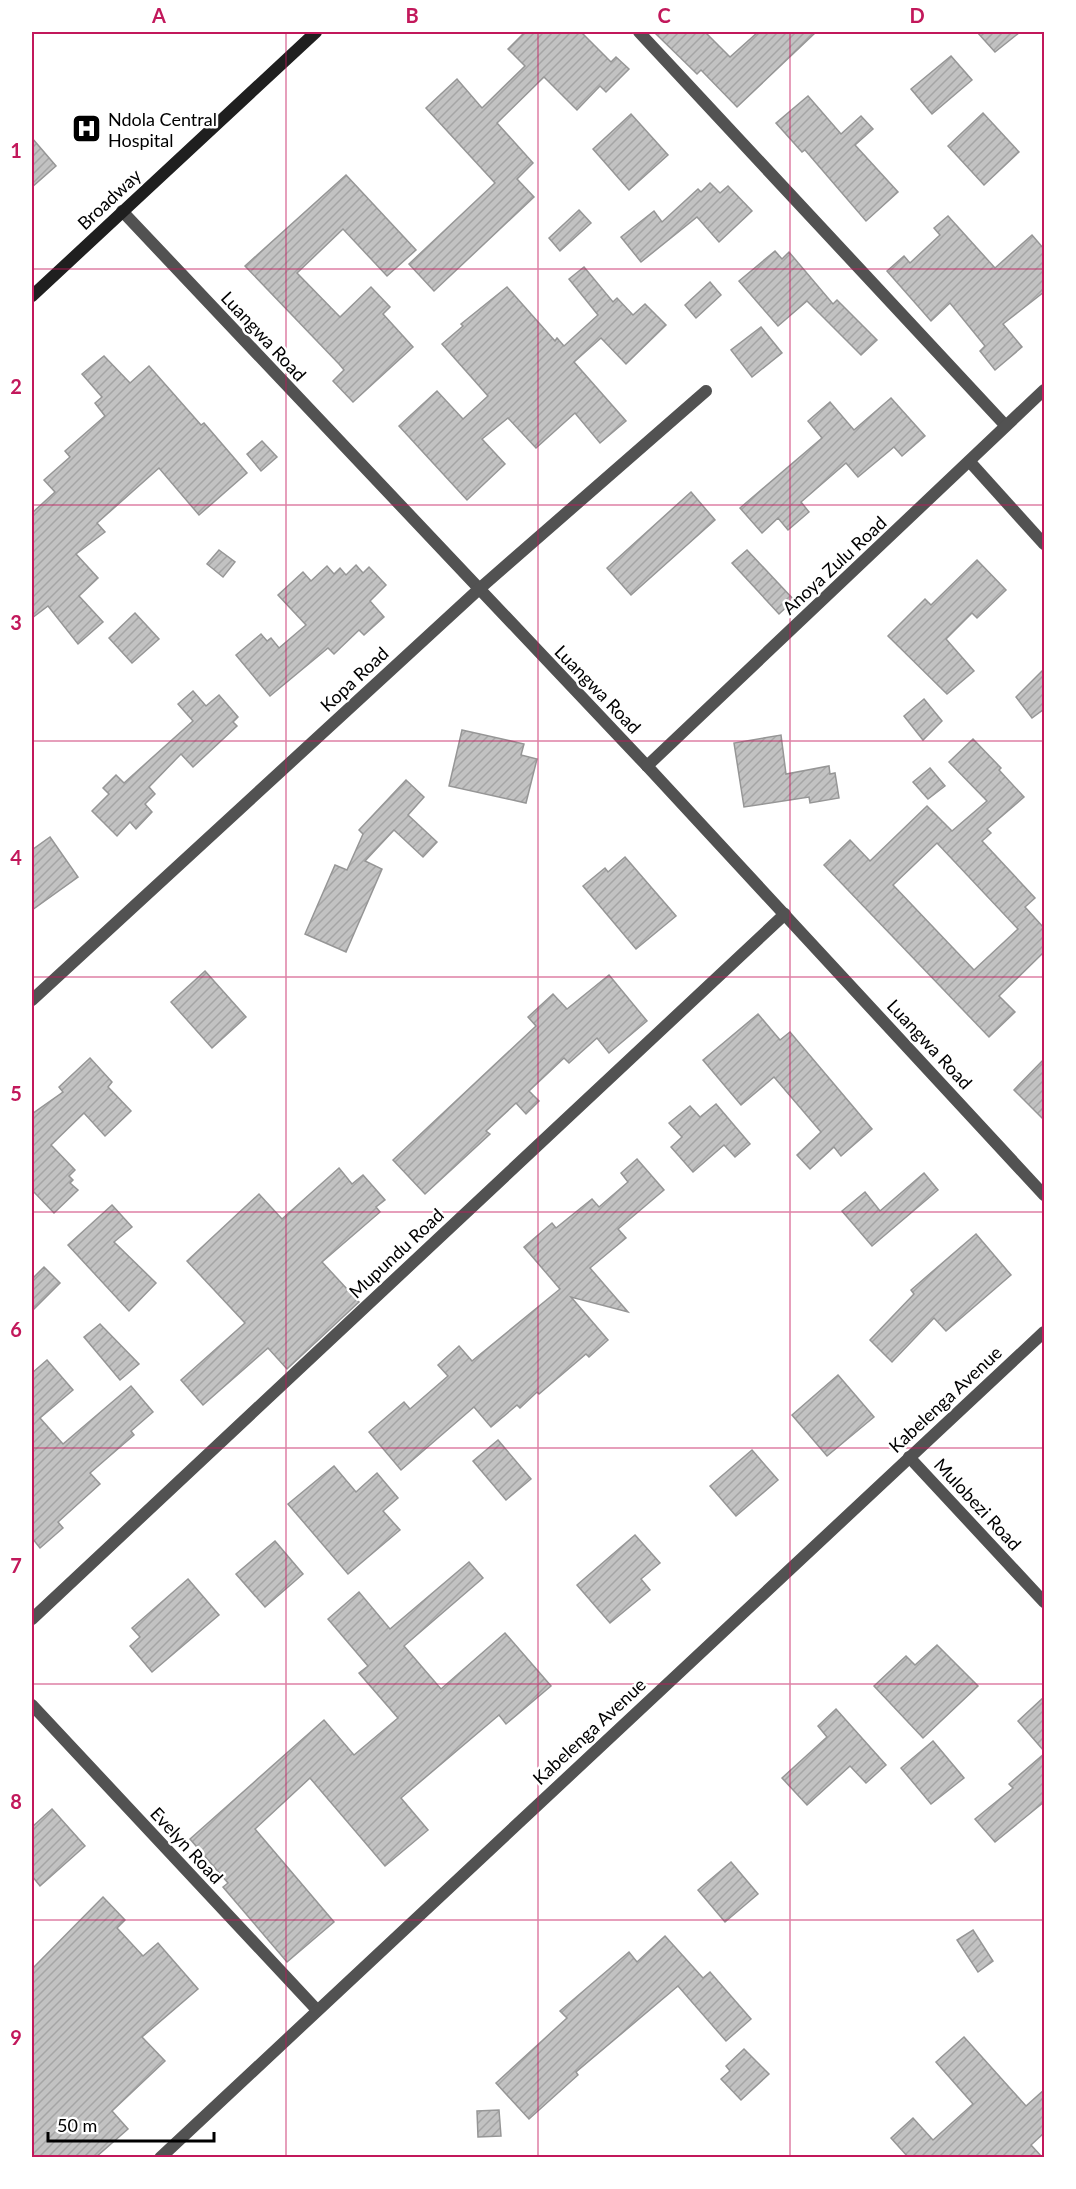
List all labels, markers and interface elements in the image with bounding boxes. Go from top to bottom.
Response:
text: A [151,3,166,27]
text: B [405,3,419,27]
text: C [657,3,671,27]
text: D [909,3,925,27]
place label: Ndola Central Hospital [108,108,217,151]
hospital icon: Ndola Central Hospital [71,113,103,145]
text: 1 [10,138,22,162]
street label: Broadway [73,164,146,234]
street label: Luangwa Road [217,287,311,385]
text: 2 [10,374,22,398]
street label: Anoya Zulu Road [777,511,891,619]
text: 3 [10,610,22,634]
street label: Luangwa Road [550,640,646,738]
street label: Kopa Road [315,642,393,716]
text: 4 [10,845,22,869]
street label: Luangwa Road [883,995,977,1093]
text: 5 [10,1081,22,1105]
street label: Mupundu Road [344,1204,448,1302]
text: 6 [10,1317,22,1341]
street label: Kabelenga Avenue [884,1341,1006,1457]
street label: Mulobezi Road [930,1453,1026,1555]
text: 7 [10,1553,22,1577]
street label: Kabelenga Avenue [528,1673,650,1789]
text: 8 [10,1789,22,1813]
street label: Evelyn Road [146,1802,228,1888]
text: 9 [10,2025,22,2049]
scale bar [48,2105,214,2143]
text: 50 m [57,2114,97,2136]

